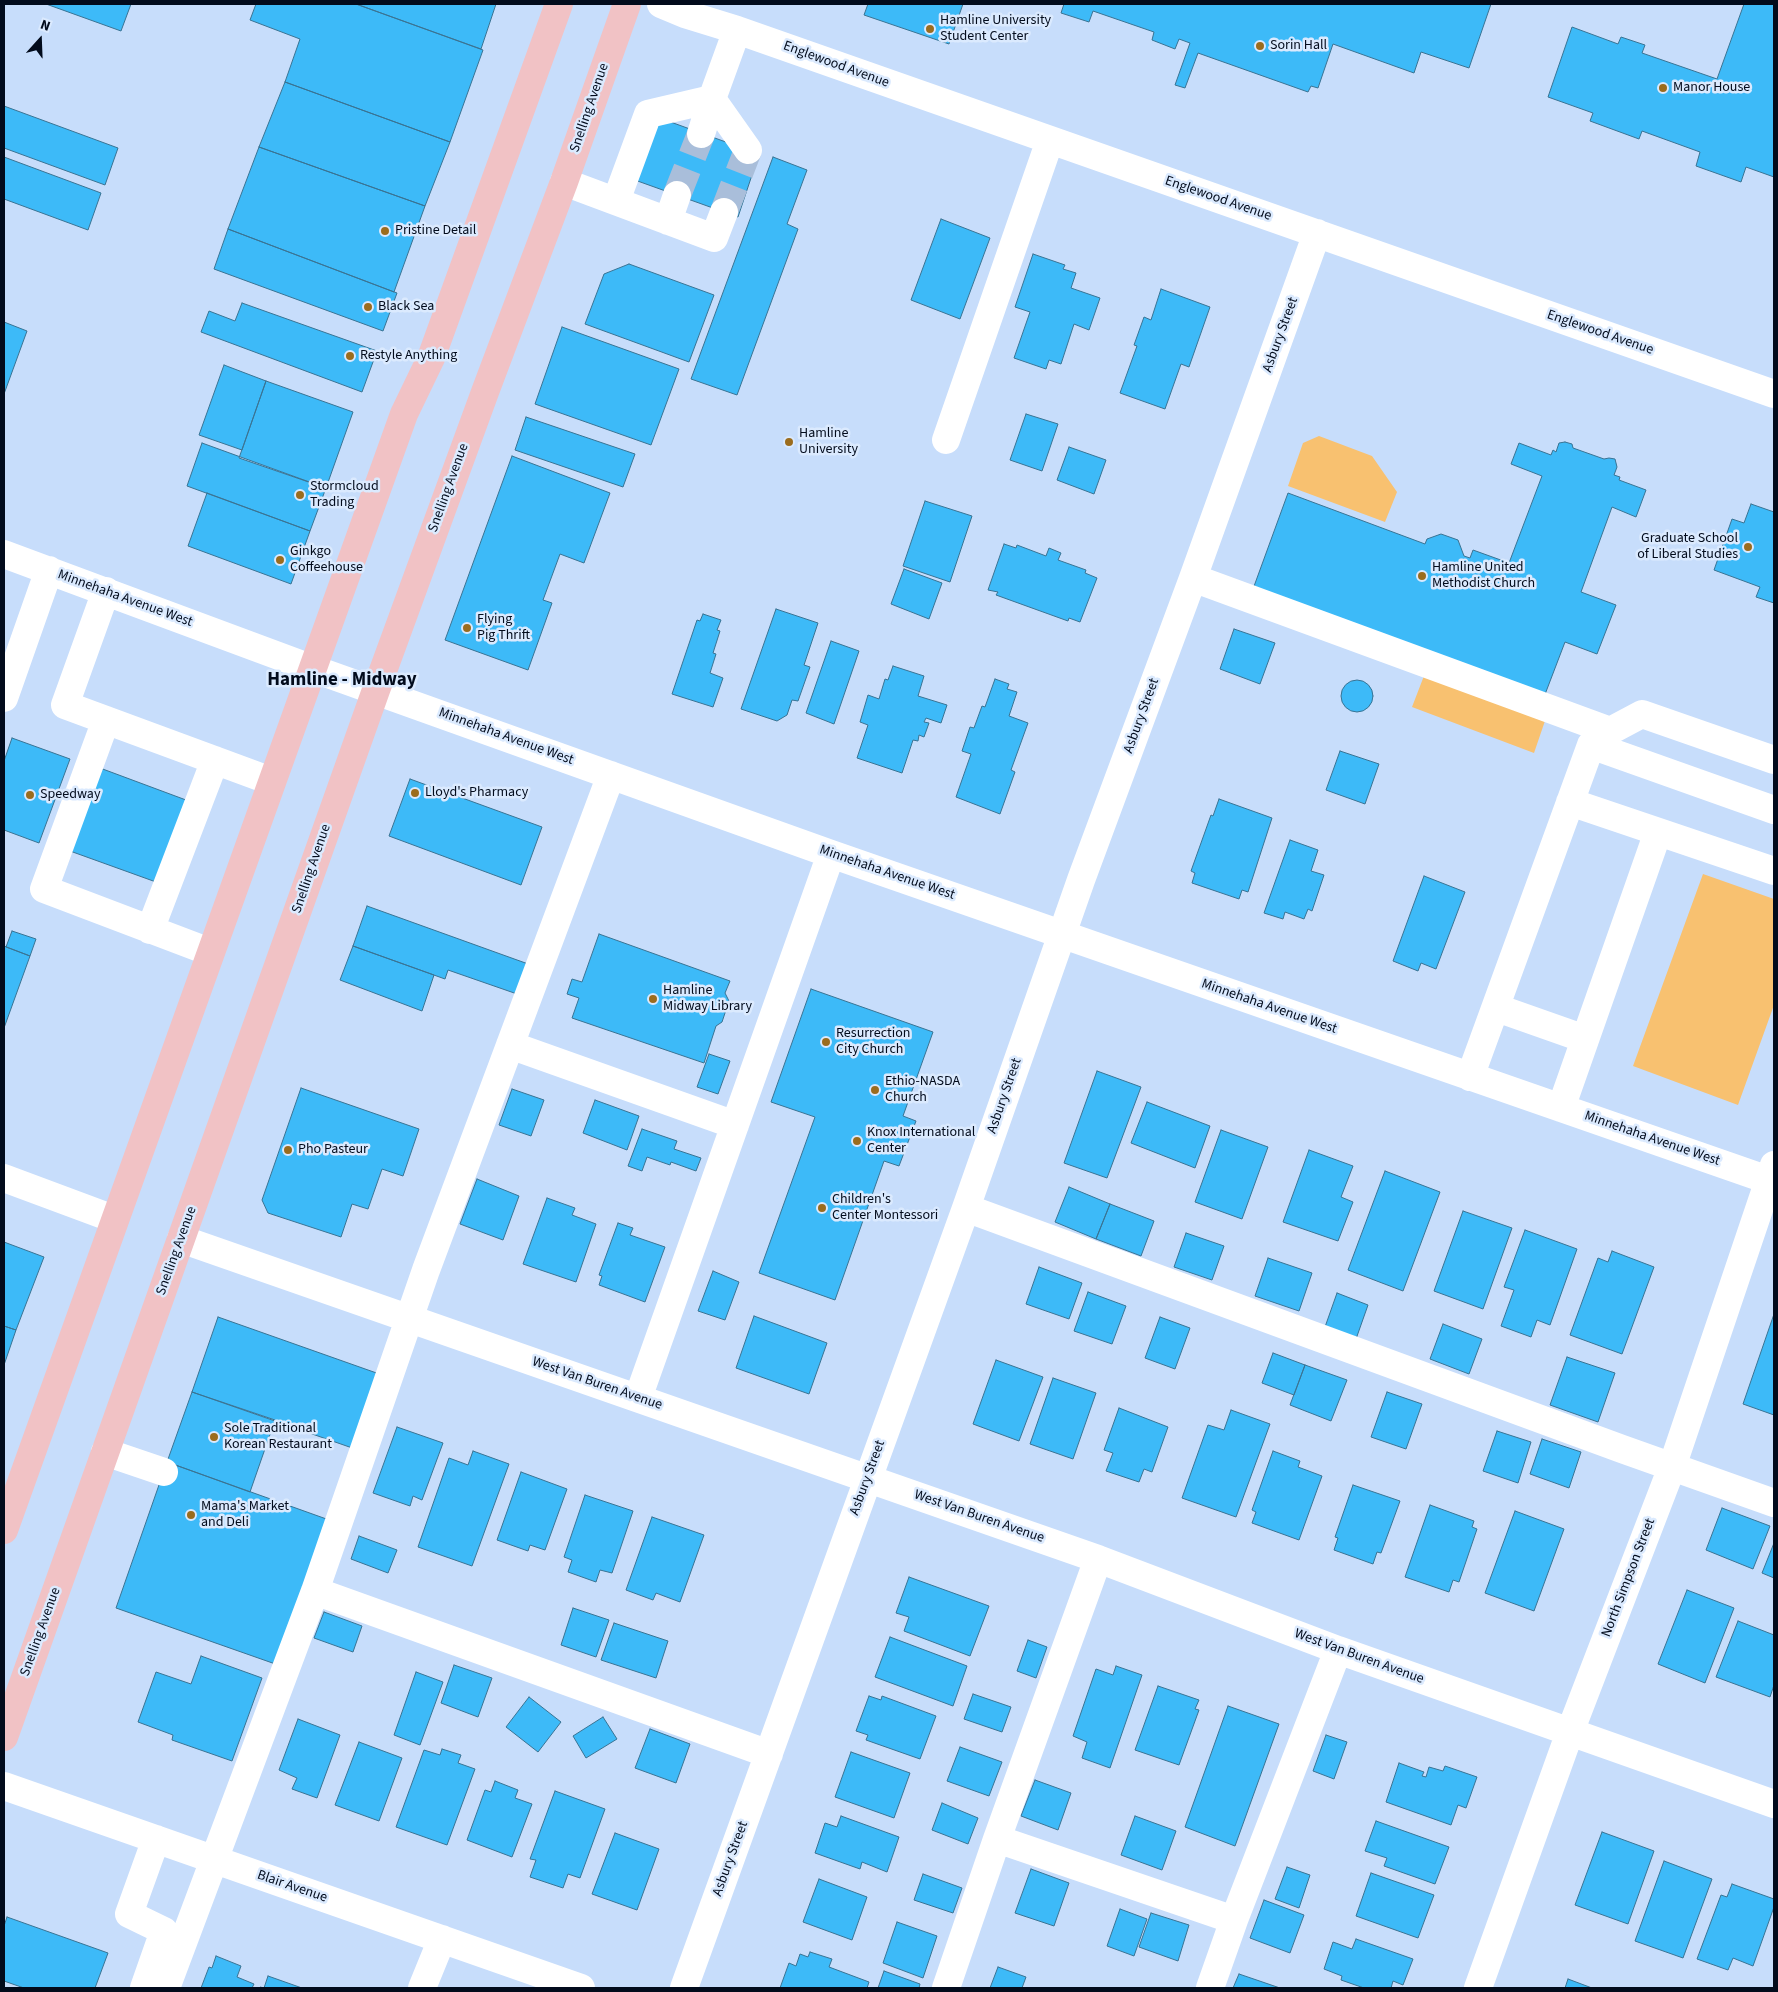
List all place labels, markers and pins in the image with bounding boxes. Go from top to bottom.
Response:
place label: Hamline University Student Center [940,13,1051,46]
marker: Hamline University Student Center [924,23,936,35]
place label: Sorin Hall [1270,38,1327,54]
marker: Sorin Hall [1254,40,1266,52]
place label: Manor House [1673,80,1750,96]
marker: Manor House [1657,82,1669,94]
place label: Pristine Detail [395,223,476,239]
marker: Pristine Detail [379,225,391,237]
place label: Black Sea [378,299,434,315]
marker: Black Sea [362,301,374,313]
place label: Restyle Anything [360,348,457,364]
marker: Restyle Anything [344,350,356,362]
place label: Hamline University [799,426,858,458]
marker: Hamline University [783,436,795,448]
place label: Stormcloud Trading [310,479,379,512]
marker: Stormcloud Trading [294,489,306,501]
place label: Graduate School of Liberal Studies [1637,531,1738,564]
marker: Graduate School of Liberal Studies [1742,541,1754,553]
place label: Ginkgo Coffeehouse [290,544,363,576]
marker: Ginkgo Coffeehouse [274,554,286,566]
place label: Hamline United Methodist Church [1432,560,1535,592]
marker: Hamline United Methodist Church [1416,570,1428,582]
place label: Flying Pig Thrift [477,612,530,644]
marker: Flying Pig Thrift [461,622,473,634]
place label: Lloyd's Pharmacy [425,785,528,801]
place label: Speedway [40,787,100,803]
marker: Lloyd's Pharmacy [409,787,421,799]
marker: Speedway [24,789,36,801]
place label: Hamline Midway Library [663,983,752,1016]
marker: Hamline Midway Library [647,993,659,1005]
place label: Resurrection City Church [836,1026,910,1058]
marker: Resurrection City Church [820,1036,832,1048]
place label: Ethio-NASDA Church [885,1074,960,1106]
marker: Ethio-NASDA Church [869,1084,881,1096]
place label: Knox International Center [867,1125,975,1158]
marker: Knox International Center [851,1135,863,1147]
place label: Pho Pasteur [298,1142,368,1158]
marker: Pho Pasteur [282,1144,294,1156]
place label: Children's Center Montessori [832,1192,938,1224]
marker: Children's Center Montessori [816,1202,828,1214]
place label: Sole Traditional Korean Restaurant [224,1421,332,1454]
marker: Sole Traditional Korean Restaurant [208,1431,220,1443]
place label: Mama's Market and Deli [201,1499,289,1531]
marker: Mama's Market and Deli [185,1509,197,1521]

